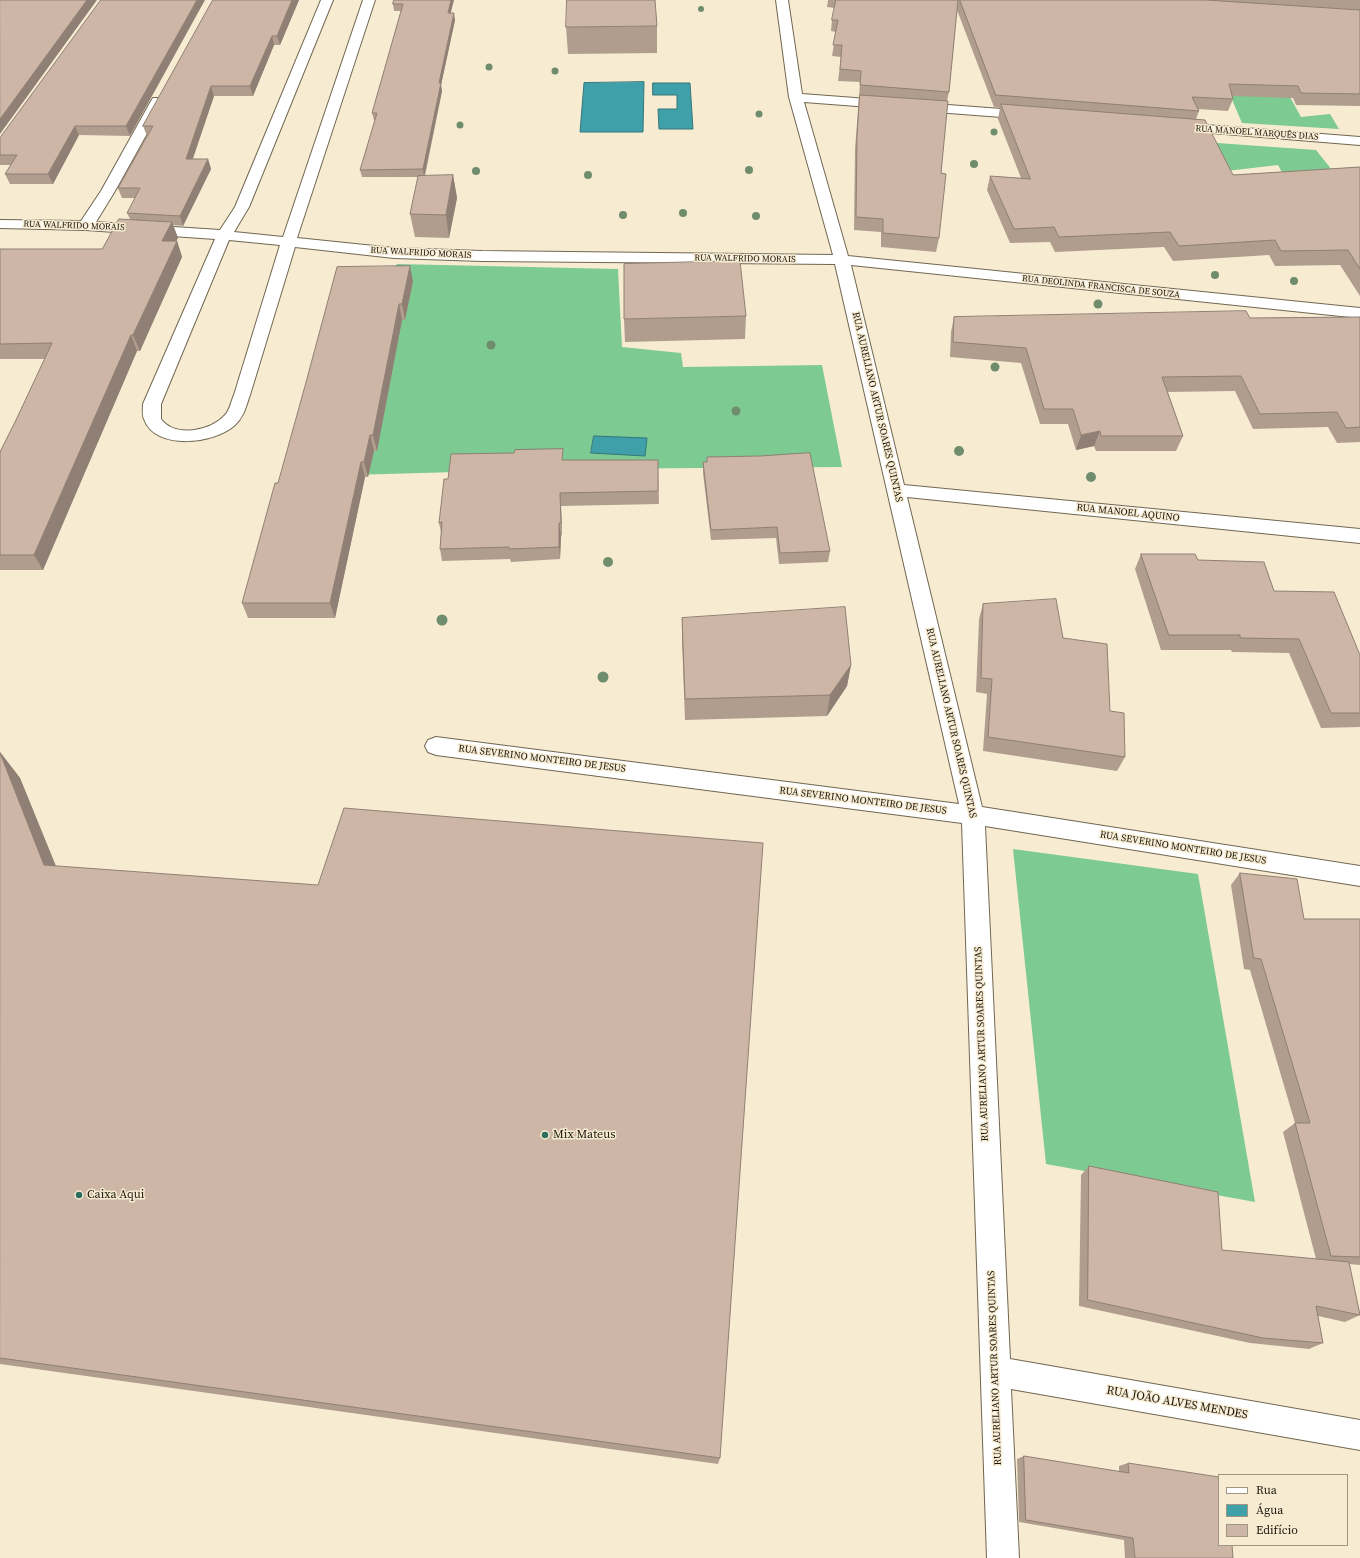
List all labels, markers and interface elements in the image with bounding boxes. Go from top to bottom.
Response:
street label: RUA MANOEL MARQUÊS DIAS [1195,123,1319,143]
street label: RUA WALFRIDO MORAIS [23,219,125,233]
street label: RUA WALFRIDO MORAIS [370,245,472,261]
street label: RUA WALFRIDO MORAIS [694,253,796,265]
street label: RUA DEOLINDA FRANCISCA DE SOUZA [1021,273,1181,301]
street label: RUA AURELIANO ARTUR SOARES QUINTAS [849,311,905,503]
street label: RUA MANOEL AQUINO [1076,502,1180,524]
street label: RUA AURELIANO ARTUR SOARES QUINTAS [923,627,979,819]
street label: RUA SEVERINO MONTEIRO DE JESUS [458,743,626,775]
street label: RUA SEVERINO MONTEIRO DE JESUS [779,785,947,817]
street label: RUA SEVERINO MONTEIRO DE JESUS [1099,829,1267,867]
street label: RUA AURELIANO ARTUR SOARES QUINTAS [973,946,991,1142]
place label: Mix Mateus [553,1128,615,1142]
marker: Mix Mateus [540,1130,550,1140]
place label: Caixa Aqui [87,1188,144,1202]
marker: Caixa Aqui [74,1190,84,1200]
street label: RUA AURELIANO ARTUR SOARES QUINTAS [986,1270,1004,1466]
street label: RUA JOÃO ALVES MENDES [1105,1383,1249,1423]
legend [1218,1474,1348,1546]
text: Rua [1256,1482,1277,1498]
text: Água [1256,1502,1283,1518]
text: Edifício [1256,1522,1298,1538]

